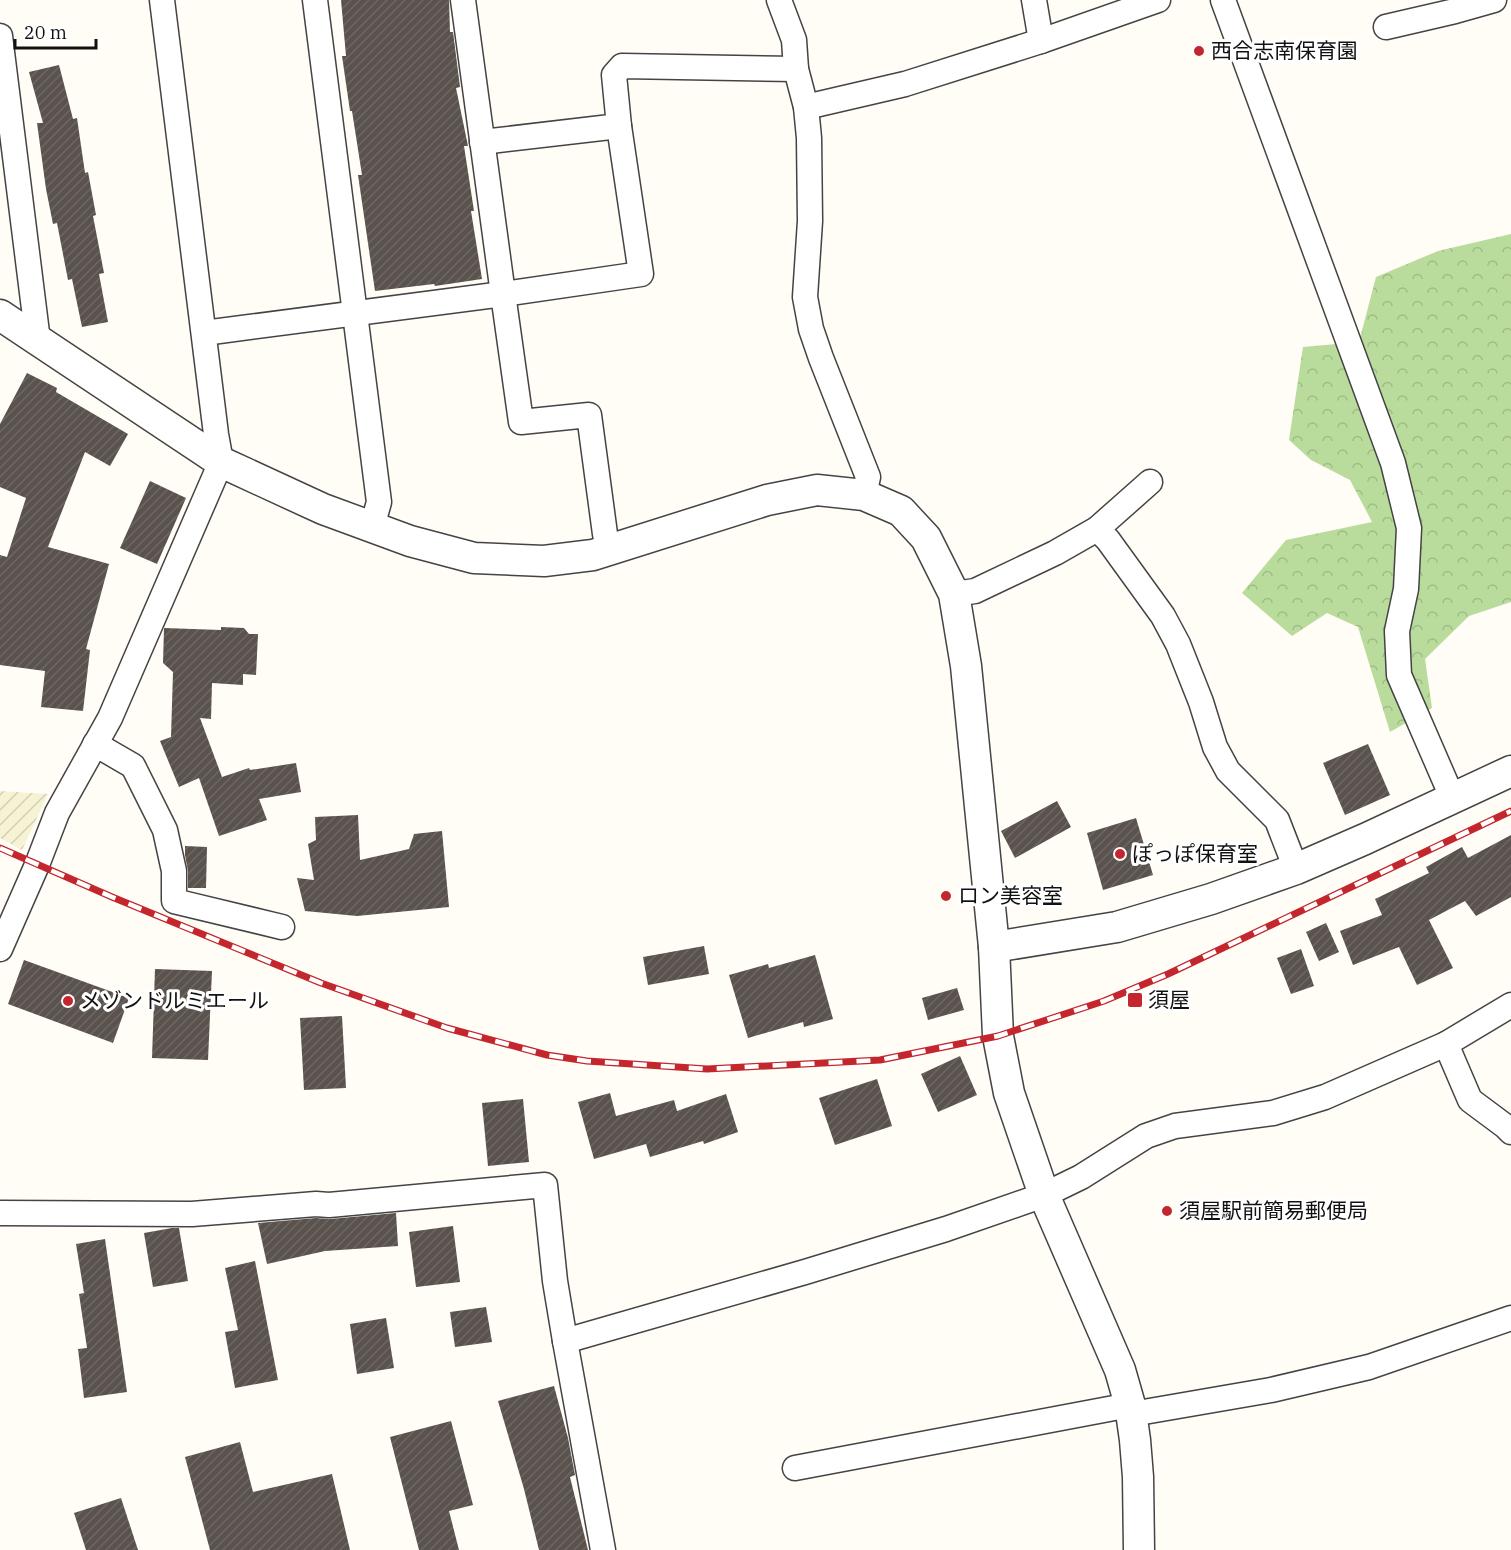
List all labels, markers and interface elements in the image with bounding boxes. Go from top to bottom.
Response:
scale bar [15,12,96,50]
text: 20 m [24,21,67,44]
place label: 西合志南保育園 [1211,36,1358,64]
marker: 西合志南保育園 [1192,44,1206,58]
place label: ぽっぽ保育室 [1132,839,1258,867]
marker: ぽっぽ保育室 [1113,847,1127,861]
place label: ロン美容室 [958,881,1063,909]
marker: ロン美容室 [939,889,953,903]
place label: 須屋 [1148,985,1190,1013]
place label: メゾンドルミエール [80,986,269,1014]
marker: 須屋 [1126,991,1144,1009]
marker: メゾンドルミエール [61,994,75,1008]
place label: 須屋駅前簡易郵便局 [1179,1196,1368,1224]
marker: 須屋駅前簡易郵便局 [1160,1204,1174,1218]

